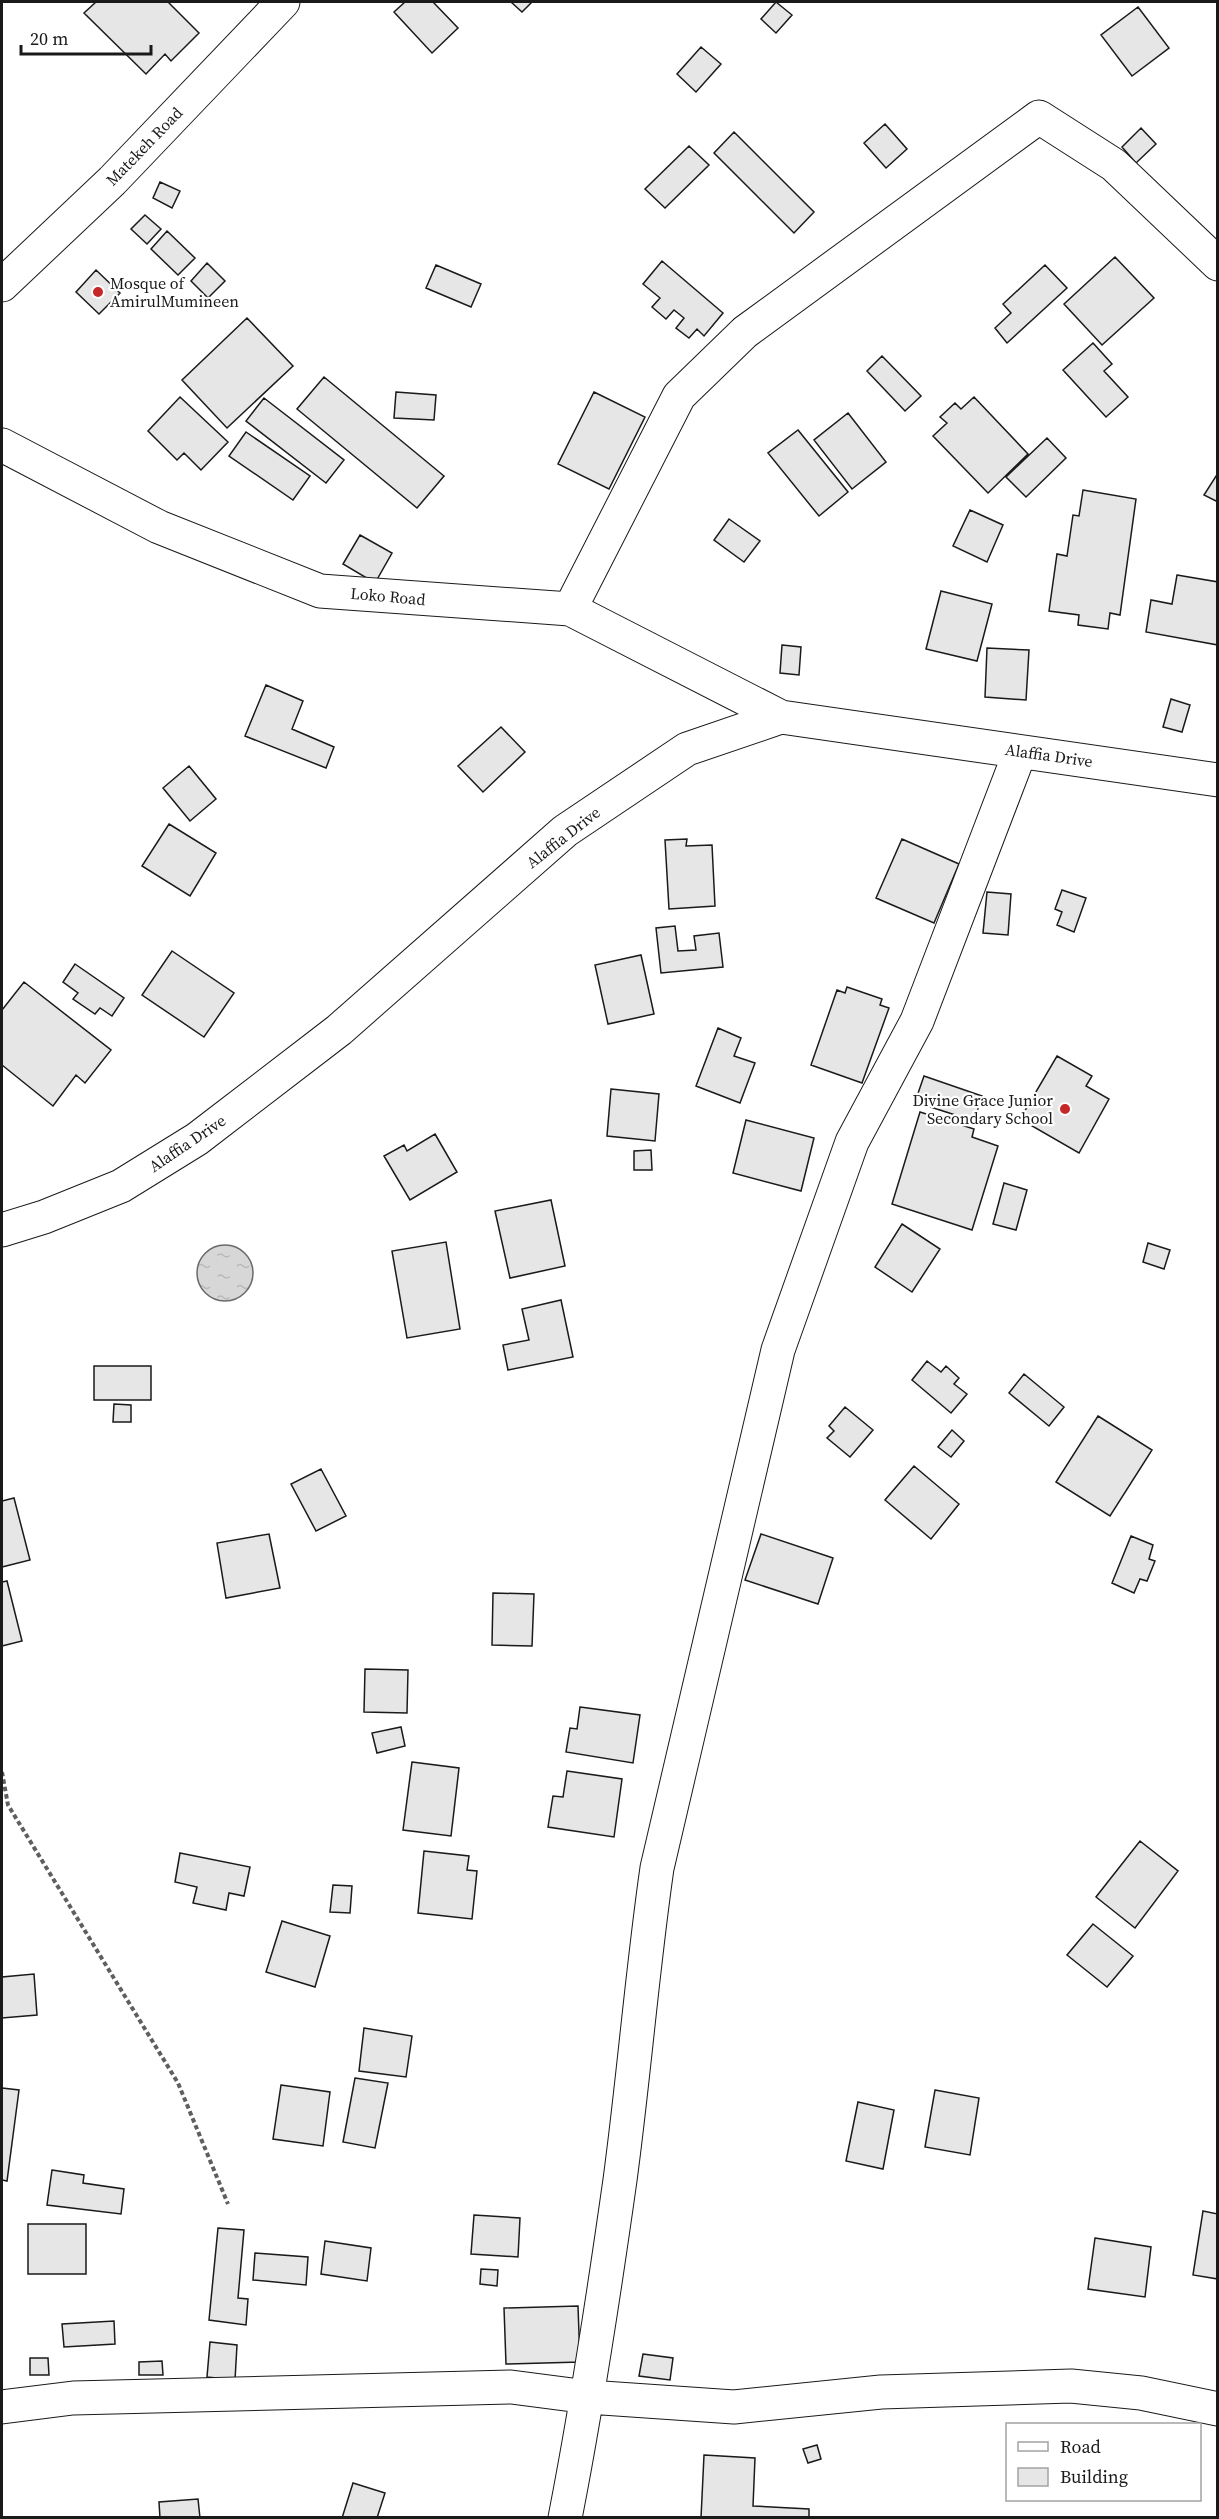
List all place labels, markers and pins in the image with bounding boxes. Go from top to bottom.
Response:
place label: Mosque of AmirulMumineen [110,272,239,312]
marker: Mosque of AmirulMumineen [91,285,105,299]
place label: Divine Grace Junior Secondary School [912,1089,1053,1129]
marker: Divine Grace Junior Secondary School [1058,1102,1072,1116]

